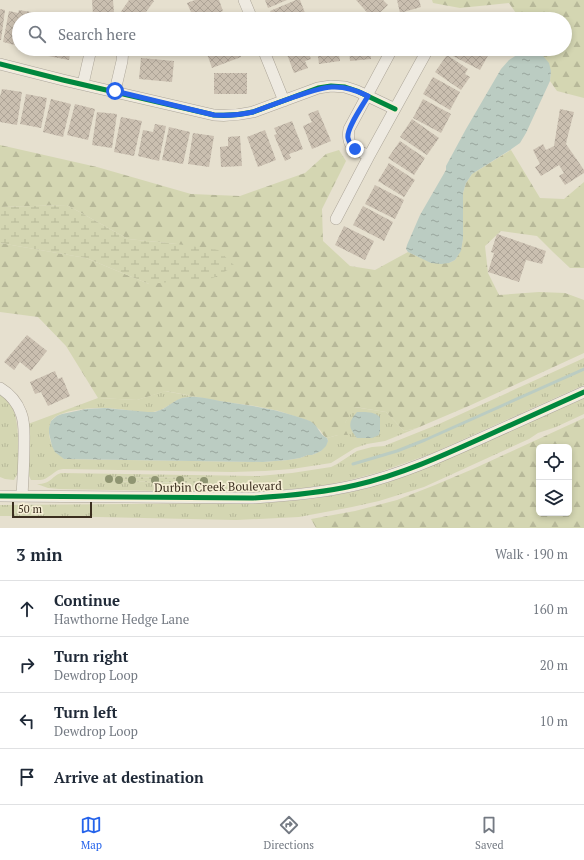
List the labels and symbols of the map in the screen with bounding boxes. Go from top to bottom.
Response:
route start [106,82,124,100]
route end [346,140,364,158]
street label: Durbin Creek Boulevard [154,478,282,495]
scale bar [12,500,92,519]

